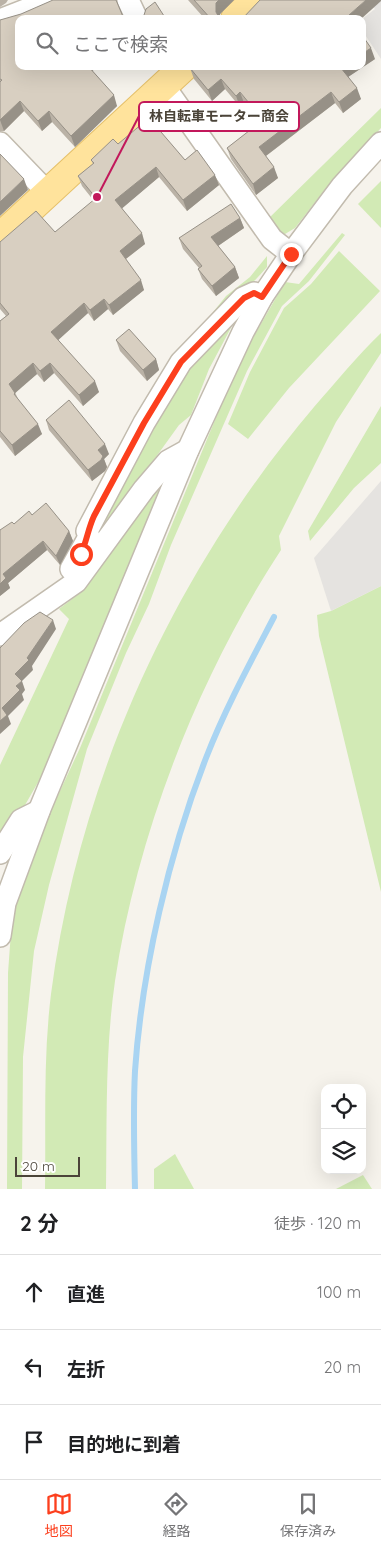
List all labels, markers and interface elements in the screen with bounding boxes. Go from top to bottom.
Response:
search box [15,15,366,70]
icon: search [33,29,61,57]
text: ここで検索 [73,32,168,56]
callout: 林自転車モーター商会 [139,102,299,131]
text: 林自転車モーター商会 [149,107,289,125]
route end [280,243,303,266]
route start [70,543,93,566]
map controls [321,1084,366,1174]
button: locate [321,1084,366,1129]
button: layers [321,1129,366,1174]
scale bar [15,1154,80,1177]
text: 20 m [22,1157,55,1175]
text: 2 分 [20,1210,59,1236]
text: 徒歩 · 120 m [274,1213,361,1233]
icon: ahead [20,1278,48,1306]
text: 直進 [67,1282,105,1306]
text: 100 m [317,1282,361,1302]
icon: left [20,1353,48,1381]
text: 左折 [67,1357,105,1381]
text: 20 m [324,1357,361,1377]
icon: arrive [20,1428,48,1456]
text: 目的地に到着 [67,1432,181,1456]
tab: 地図 [45,1490,73,1540]
tab: 経路 [162,1490,190,1540]
tab: 保存済み [280,1490,336,1540]

